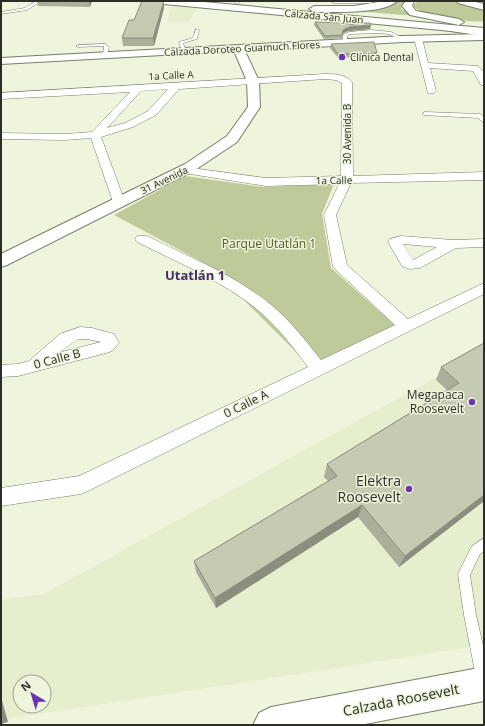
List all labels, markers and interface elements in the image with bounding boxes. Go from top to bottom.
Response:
street label: Calzada San Juan [284,6,364,26]
street label: Calzada Doroteo Guamuch Flores [164,37,321,59]
place label: Clínica Dental [350,50,414,64]
marker: Clínica Dental [337,52,347,62]
street label: 1a Calle A [148,67,195,83]
street label: 30 Avenida B [340,104,354,164]
street label: 31 Avenida [138,162,190,198]
street label: 1a Calle [316,173,353,187]
park label: Parque Utatlán 1 [222,235,316,252]
district label: Utatlán 1 [165,266,225,284]
street label: 0 Calle B [32,344,82,373]
street label: 0 Calle A [221,385,271,422]
place label: Megapaca Roosevelt [407,386,464,417]
marker: Megapaca Roosevelt [467,397,477,407]
place label: Elektra Roosevelt [338,471,401,506]
marker: Elektra Roosevelt [404,484,414,494]
north arrow [12,674,52,714]
text: N [17,677,34,694]
street label: Calzada Roosevelt [341,679,461,720]

